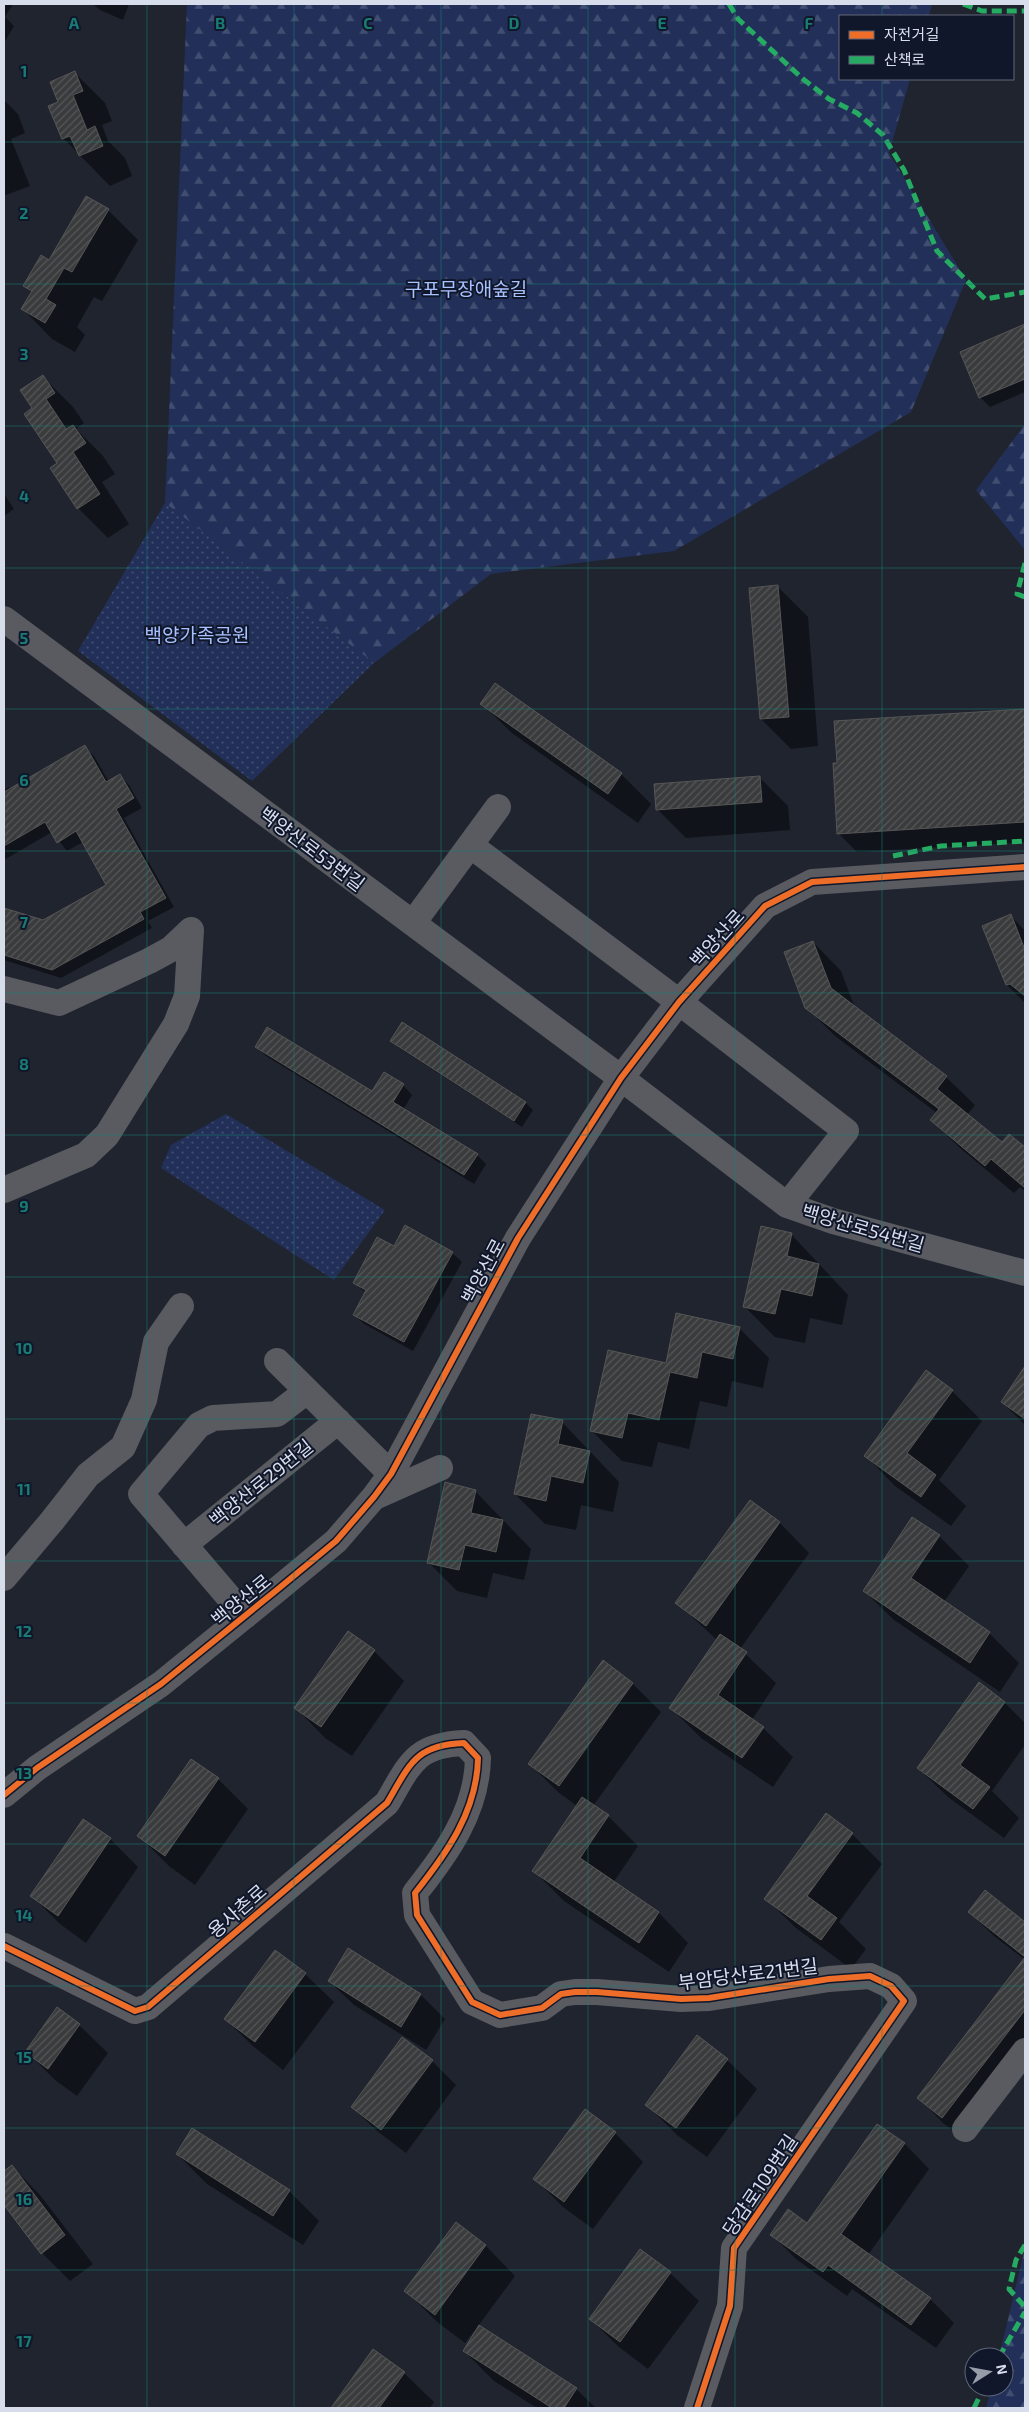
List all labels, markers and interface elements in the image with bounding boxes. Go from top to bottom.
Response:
text: A [69,13,80,32]
text: B [215,13,225,32]
text: C [363,13,373,32]
text: D [509,13,520,32]
text: E [657,13,667,32]
text: F [805,13,814,32]
legend [839,15,1014,80]
text: 자전거길 [884,25,939,43]
text: 산책로 [884,50,925,68]
text: 1 [21,61,27,80]
text: 2 [19,203,29,222]
park label: 구포무장애숲길 [405,277,527,300]
text: 3 [19,344,29,363]
text: 4 [19,486,29,505]
park label: 백양가족공원 [145,623,249,646]
text: 5 [20,628,29,647]
text: 6 [19,770,29,789]
street label: 백양산로53번길 [255,802,369,896]
street label: 백양산로 [685,904,749,971]
text: 7 [20,912,29,931]
text: 8 [19,1054,29,1073]
text: 9 [19,1196,29,1215]
street label: 백양산로54번길 [799,1199,927,1256]
street label: 백양산로 [456,1234,509,1307]
text: 10 [15,1338,33,1357]
street label: 백양산로29번길 [204,1434,317,1531]
text: 11 [17,1479,31,1498]
street label: 백양산로 [206,1569,275,1631]
text: 12 [16,1621,32,1640]
text: 13 [16,1763,32,1782]
street label: 용사촌로 [203,1879,271,1942]
text: 14 [15,1905,33,1924]
street label: 부암당산로21번길 [677,1954,819,1993]
text: 15 [16,2047,32,2066]
street label: 당감로109번길 [717,2130,802,2240]
text: 16 [16,2189,32,2208]
text: 17 [16,2331,32,2350]
north arrow [964,2347,1014,2397]
text: N [993,2363,1012,2376]

